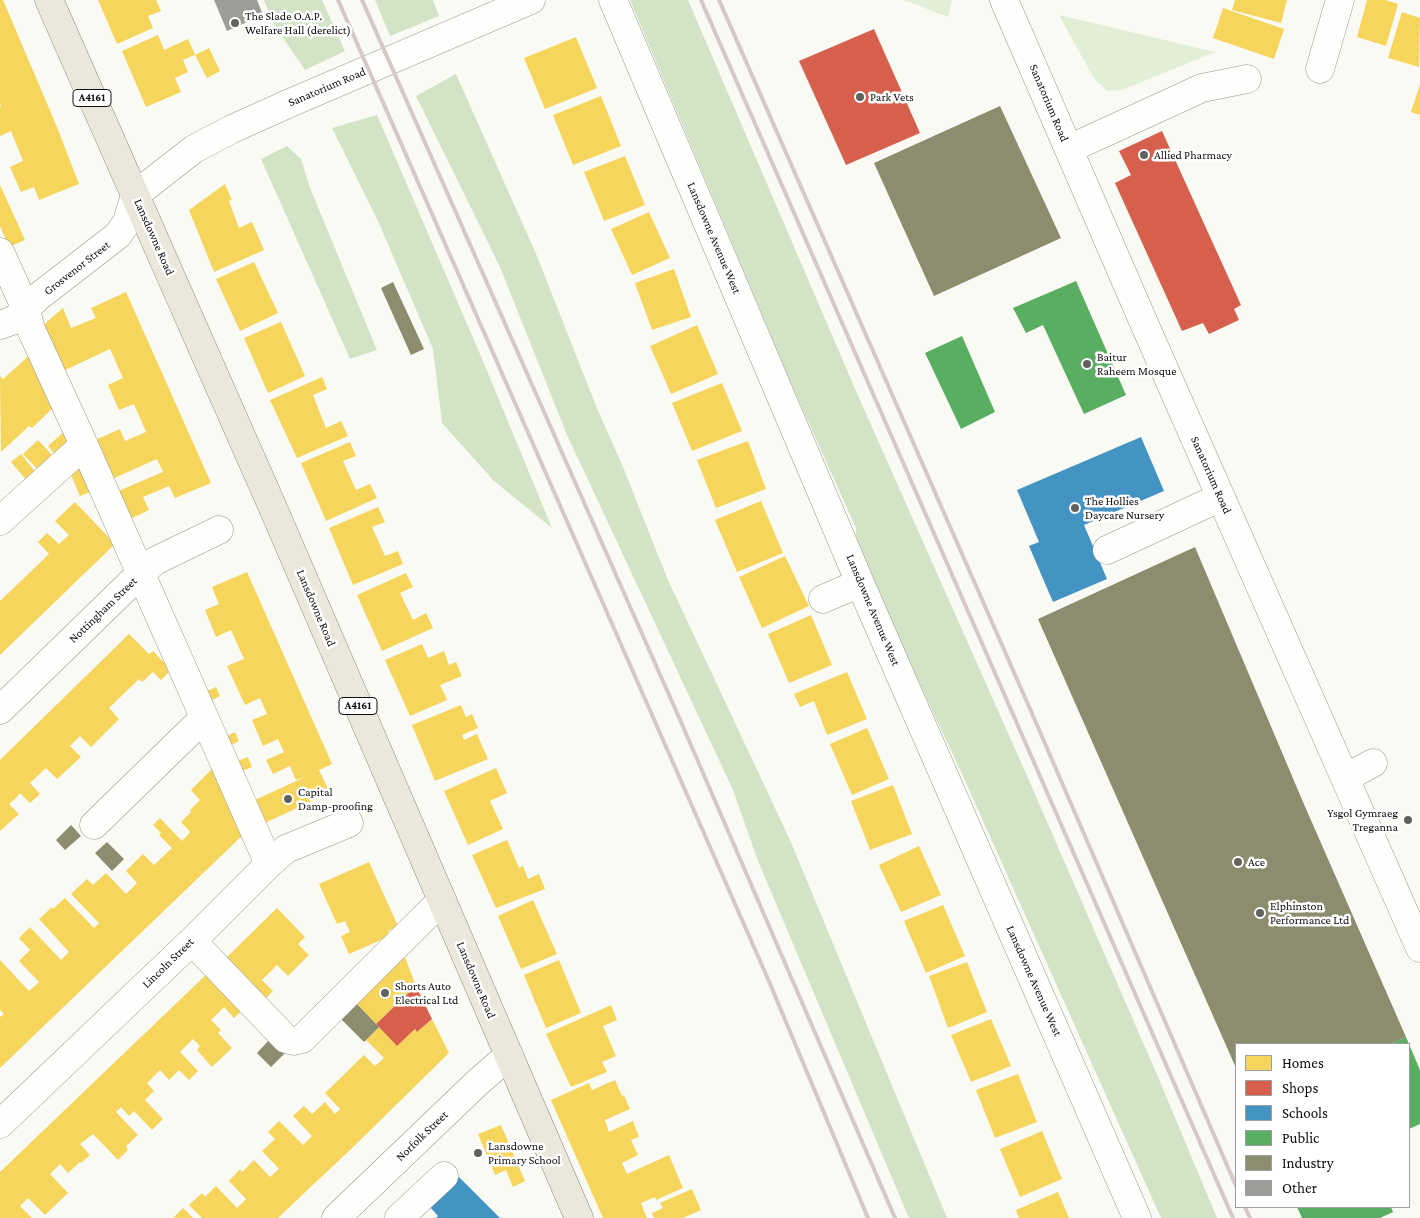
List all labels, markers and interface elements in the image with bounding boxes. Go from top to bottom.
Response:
place label: The Slade O.A.P. Welfare Hall (derelict) [245,9,351,37]
marker: The Slade O.A.P. Welfare Hall (derelict) [229,17,241,29]
street label: Sanatorium Road [1026,62,1072,144]
street label: Sanatorium Road [286,64,368,110]
road number: A4161 [73,90,111,106]
place label: Park Vets [870,90,914,104]
marker: Park Vets [854,91,866,103]
place label: Allied Pharmacy [1154,148,1232,162]
marker: Allied Pharmacy [1138,149,1150,161]
street label: Lansdowne Avenue West [684,180,744,296]
street label: Lansdowne Road [131,197,177,277]
street label: Grosvenor Street [41,238,113,298]
place label: Baitur Raheem Mosque [1097,350,1176,378]
marker: Baitur Raheem Mosque [1081,358,1093,370]
street label: Sanatorium Road [1188,434,1234,516]
place label: The Hollies Daycare Nursery [1085,494,1164,522]
marker: The Hollies Daycare Nursery [1069,502,1081,514]
street label: Lansdowne Avenue West [843,552,903,668]
street label: Lansdowne Road [293,567,339,649]
street label: Nottingham Street [66,574,140,646]
road number: A4161 [339,698,377,714]
place label: Capital Damp-proofing [298,785,373,813]
marker: Capital Damp-proofing [282,793,294,805]
place label: Ysgol Gymraeg Treganna [1327,806,1398,834]
marker: Ysgol Gymraeg Treganna [1402,814,1414,826]
place label: Ace [1248,855,1265,869]
marker: Ace [1232,856,1244,868]
place label: Elphinston Performance Ltd [1270,899,1349,927]
marker: Elphinston Performance Ltd [1254,907,1266,919]
street label: Lansdowne Avenue West [1003,923,1065,1039]
street label: Lincoln Street [139,935,197,991]
street label: Lansdowne Road [453,939,499,1021]
place label: Shorts Auto Electrical Ltd [395,979,458,1007]
marker: Shorts Auto Electrical Ltd [379,987,391,999]
legend [1235,1043,1410,1208]
text: Homes [1282,1055,1324,1071]
text: Shops [1282,1080,1318,1096]
text: Schools [1282,1105,1328,1121]
street label: Norfolk Street [393,1108,451,1164]
text: Public [1282,1130,1319,1146]
place label: Lansdowne Primary School [488,1139,561,1167]
marker: Lansdowne Primary School [472,1147,484,1159]
text: Industry [1282,1155,1334,1171]
text: Other [1282,1180,1317,1196]

